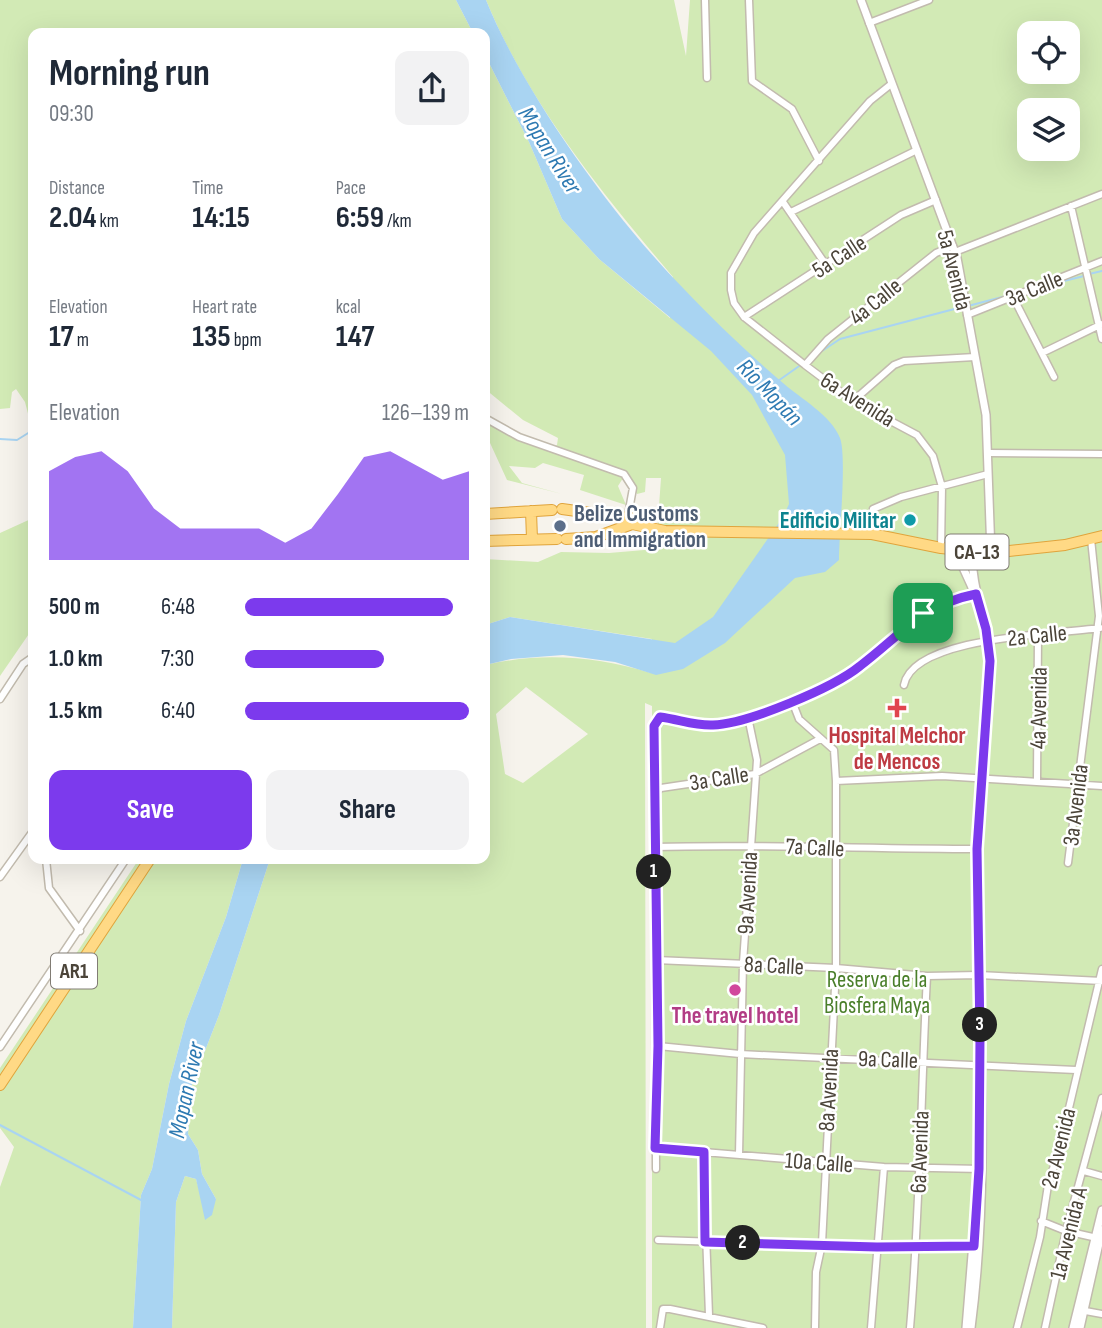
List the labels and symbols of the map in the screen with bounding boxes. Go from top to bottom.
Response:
water label: Mopan River [512,101,588,200]
street label: 5a Avenida [931,227,978,313]
street label: 5a Calle [807,229,872,285]
street label: 3a Calle [1002,265,1067,313]
street label: 4a Calle [844,272,908,331]
water label: Río Mopán [731,353,809,432]
street label: 6a Avenida [815,366,900,434]
place label: Belize Customs and Immigration [574,500,706,554]
place label: Edificio Militar [780,507,896,535]
marker: Edificio Militar [902,512,918,528]
marker: Belize Customs and Immigration [552,518,568,534]
road number: CA-13 [946,534,1009,570]
pin [893,583,953,643]
street label: 2a Calle [1006,619,1068,653]
street label: 4a Avenida [1024,667,1054,749]
marker: Hospital Melchor de Mencos [887,698,907,718]
place label: Hospital Melchor de Mencos [828,722,966,776]
street label: 3a Calle [688,761,751,797]
street label: 3a Avenida [1057,763,1095,848]
street label: 7a Calle [785,832,845,864]
street label: 9a Avenida [732,851,764,935]
pin: 1 [636,854,672,890]
street label: 8a Calle [743,950,805,982]
road number: AR1 [51,954,97,988]
park label: Reserva de la Biosfera Maya [824,966,930,1020]
marker: The travel hotel [727,982,743,998]
place label: The travel hotel [672,1002,798,1030]
pin: 3 [962,1007,998,1042]
water label: Mopan River [162,1038,211,1141]
street label: 9a Calle [857,1045,918,1075]
street label: 8a Avenida [813,1048,845,1132]
street label: 2a Avenida [1035,1105,1082,1191]
street label: 6a Avenida [905,1110,935,1194]
street label: 10a Calle [784,1147,854,1179]
street label: 1a Avenida A [1044,1184,1094,1282]
pin: 2 [726,1226,760,1260]

